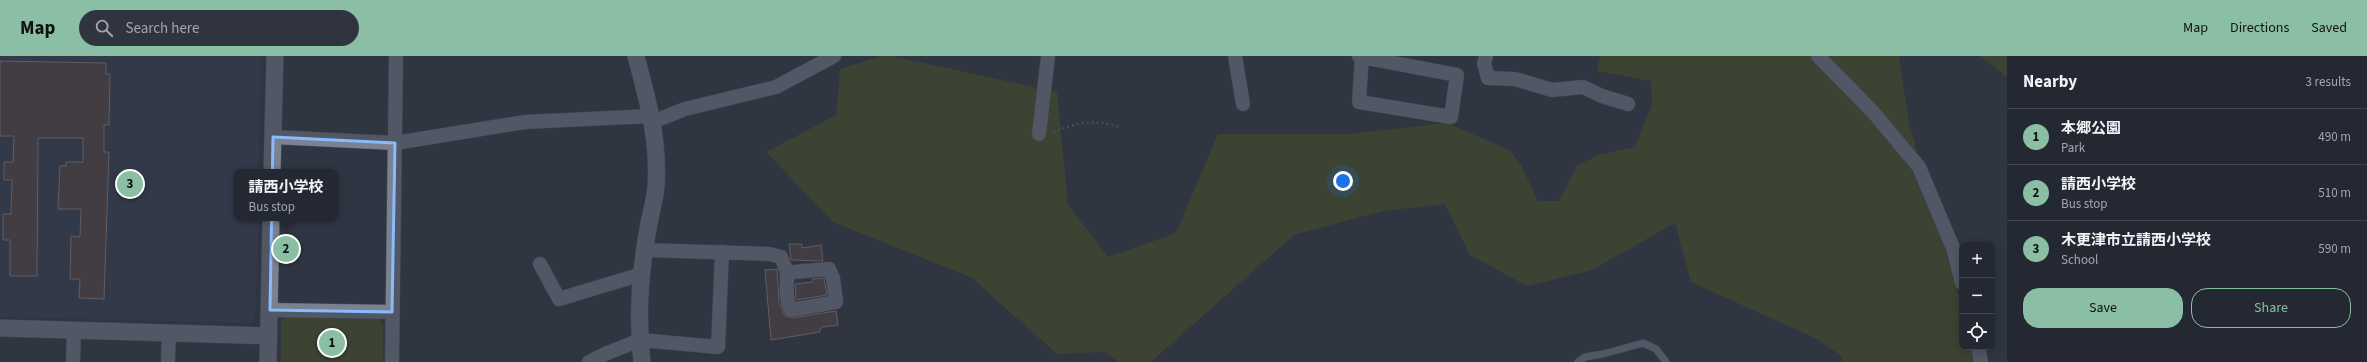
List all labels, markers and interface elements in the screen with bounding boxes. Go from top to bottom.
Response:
search box [79,10,359,46]
text: Map [20,15,55,42]
icon: search [93,17,115,39]
text: Search here [125,18,199,39]
text: Map [2183,18,2208,38]
text: Directions [2230,18,2289,38]
text: Saved [2311,18,2347,38]
text: Nearby [2023,70,2077,94]
text: 3 results [2306,73,2351,91]
text: 本郷公園 [2061,118,2121,139]
text: 1 [2033,128,2039,146]
text: 490 m [2318,128,2351,146]
text: Park [2061,139,2085,157]
pin: 3 [117,169,143,199]
popup [234,169,338,221]
your location [1333,171,1353,191]
text: 請西小学校 [2061,174,2136,195]
text: 請西小学校 [248,177,324,198]
text: 2 [2033,184,2039,202]
text: 510 m [2318,184,2351,202]
text: Bus stop [2061,195,2107,213]
text: Bus stop [248,198,295,216]
text: 木更津市立請西小学校 [2061,230,2211,251]
pin: 2 [273,234,299,264]
text: 3 [2033,240,2039,258]
text: 590 m [2318,240,2351,258]
map controls [1959,242,1995,350]
button: + [1959,242,1995,278]
text: School [2061,251,2098,269]
button: − [1959,278,1995,314]
button: Save [2023,288,2183,328]
button: Share [2191,288,2351,328]
button: locate [1959,314,1995,350]
pin: 1 [319,328,345,358]

